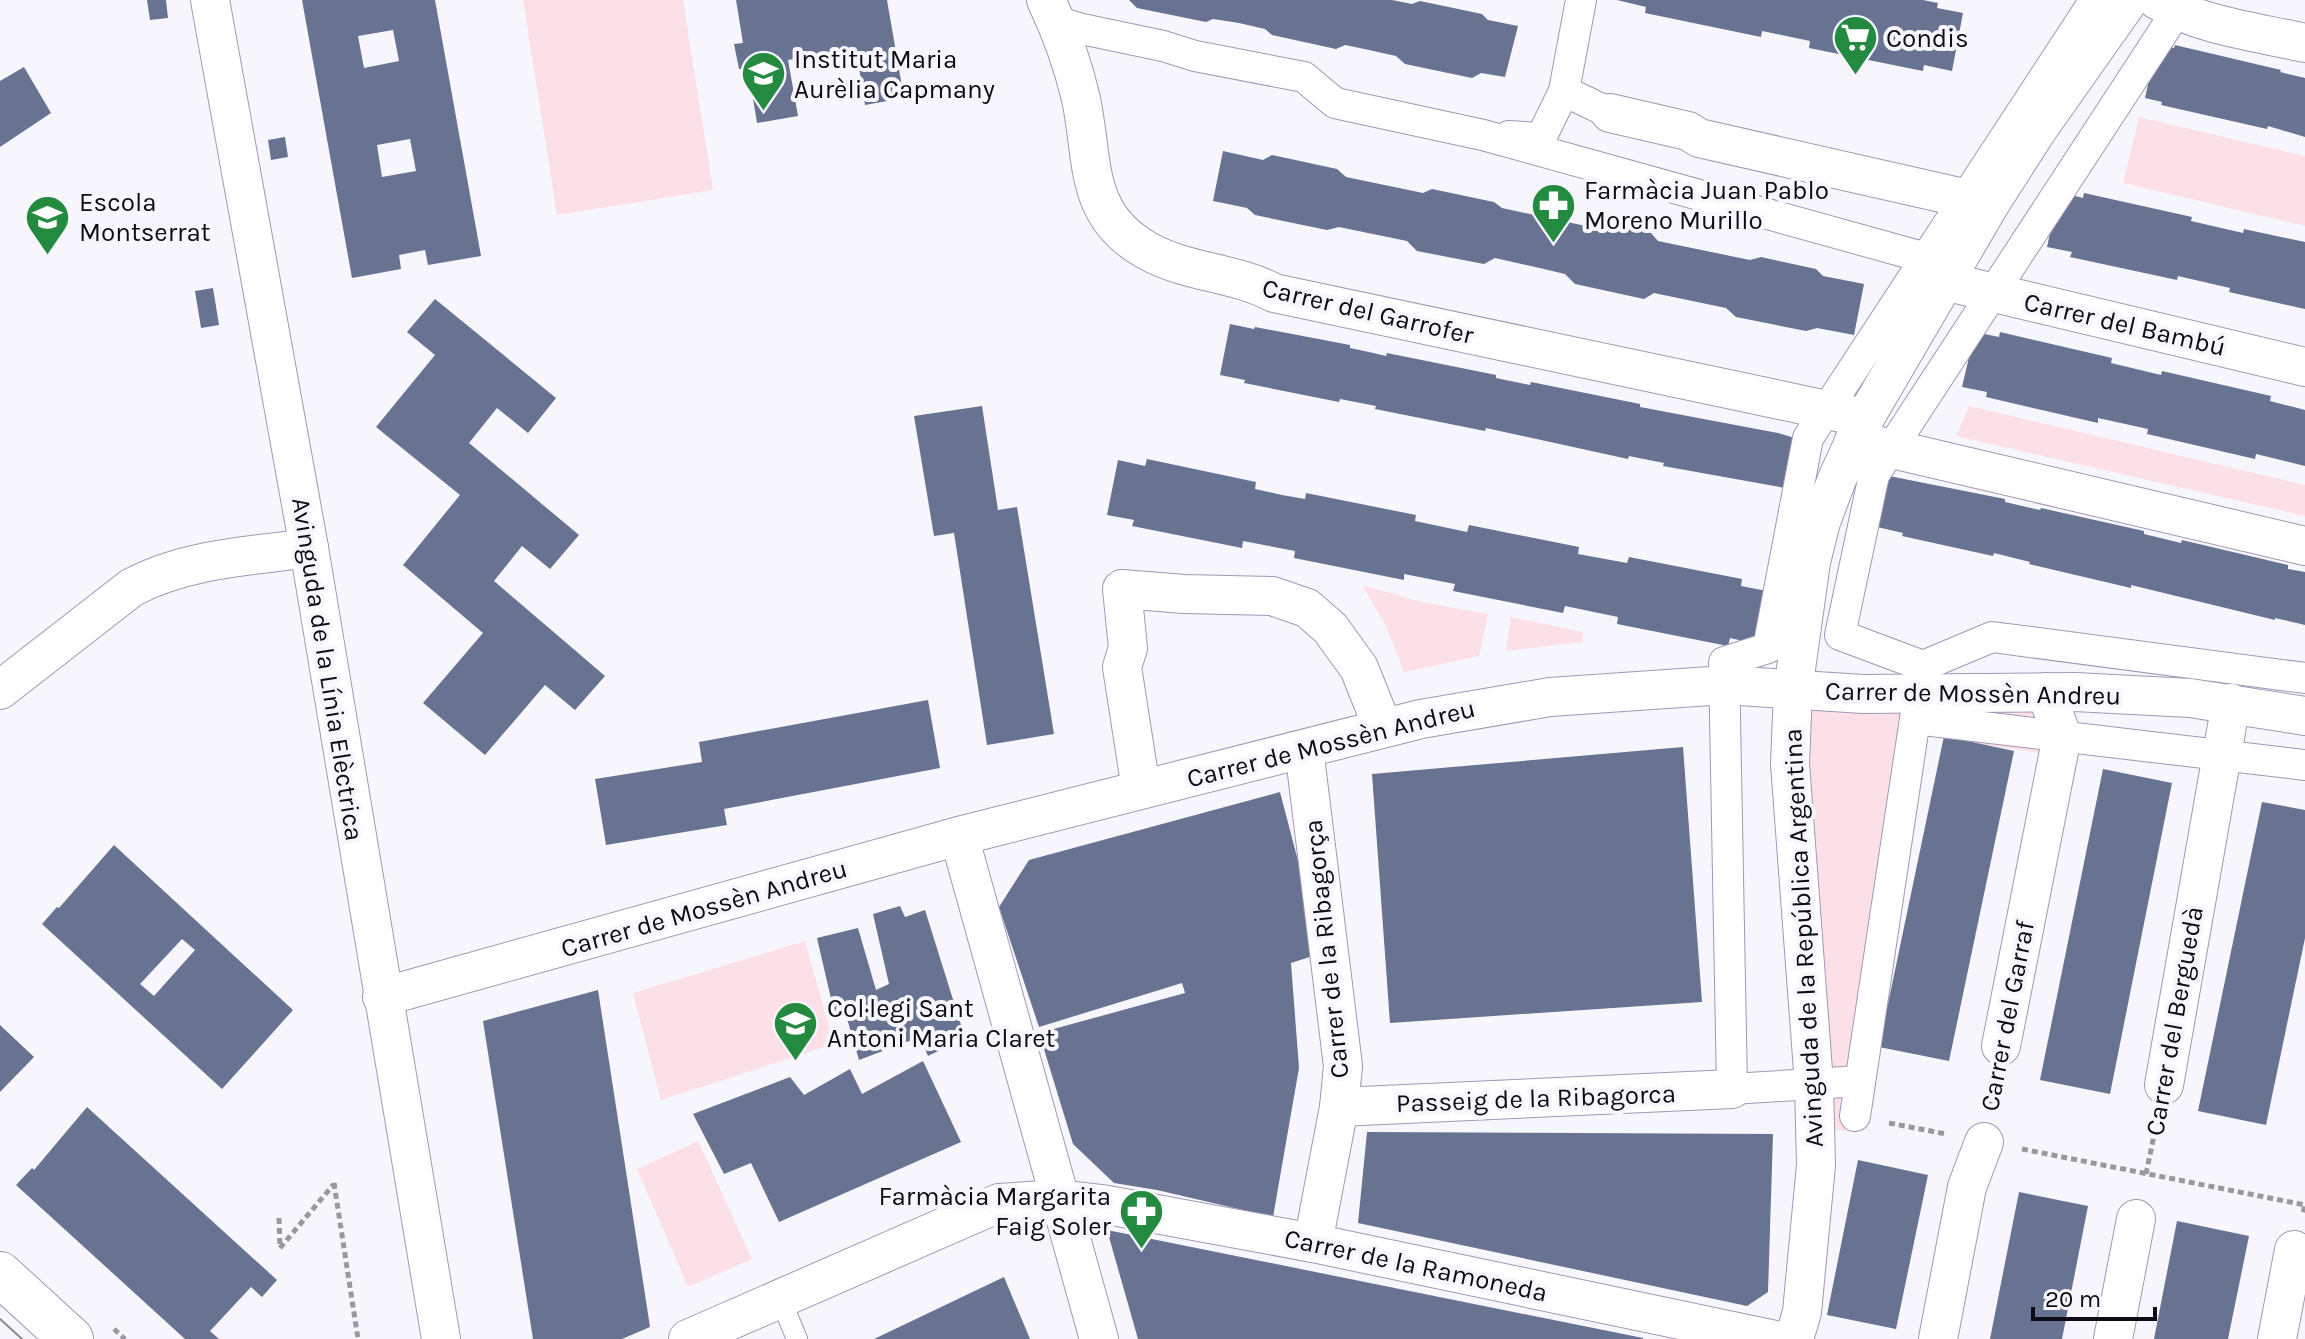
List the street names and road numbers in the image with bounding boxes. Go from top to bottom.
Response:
street label: Carrer del Garrofer [1259,272,1477,351]
street label: Carrer del Bambú [2021,286,2229,363]
street label: Avinguda de la Línia Elèctrica [285,495,370,843]
street label: Carrer de Mossèn Andreu [1825,675,2121,712]
street label: Carrer de Mossèn Andreu [1184,693,1479,794]
street label: Avinguda de la República Argentina [1777,728,1830,1148]
street label: Carrer de la Ribagorça [1297,818,1356,1080]
street label: Carrer de Mossèn Andreu [557,853,851,964]
street label: Carrer del Berguedà [2139,904,2210,1138]
street label: Carrer del Garraf [1974,917,2041,1114]
street label: Passeig de la Ribagorca [1396,1078,1677,1119]
street label: Carrer de la Ramoneda [1281,1222,1550,1309]

